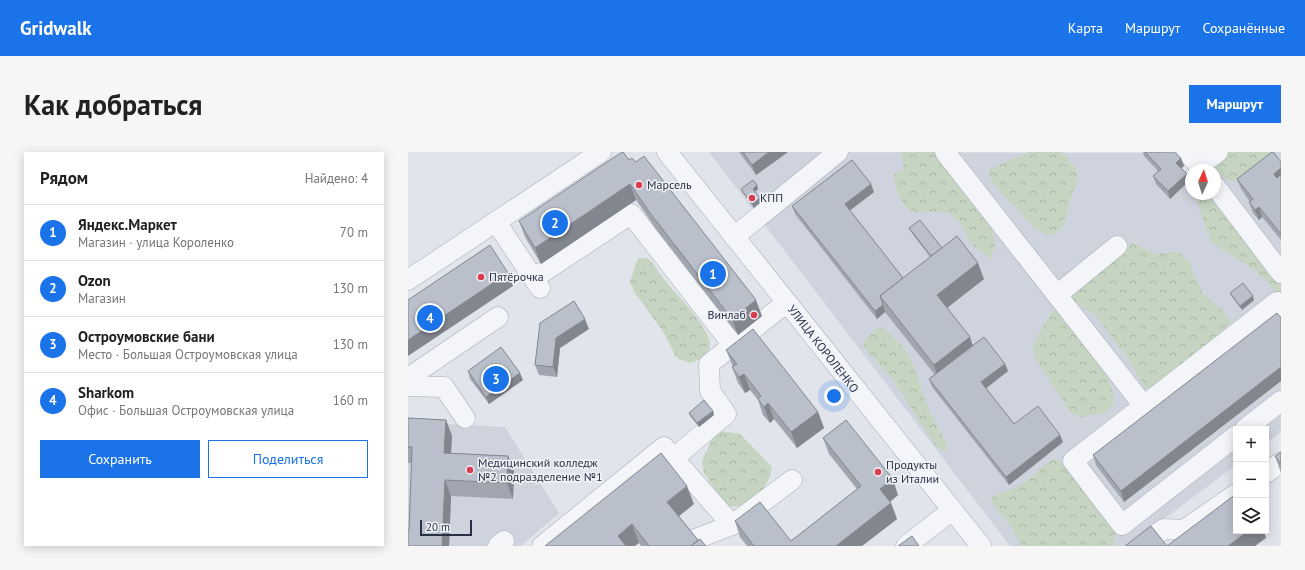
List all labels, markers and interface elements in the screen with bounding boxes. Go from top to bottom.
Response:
text: Gridwalk [20,16,92,40]
text: Карта [1068,19,1103,37]
text: Маршрут [1125,19,1180,37]
text: Сохранённые [1202,19,1285,37]
button: Маршрут [1189,85,1281,123]
text: Как добраться [24,86,202,123]
north arrow [1185,164,1221,200]
text: Рядом [40,167,88,189]
text: Найдено: 4 [305,170,368,187]
place label: Марсель [647,177,692,192]
marker: Марсель [634,180,644,190]
place label: КПП [760,190,783,205]
marker: КПП [747,193,757,203]
pin: 2 [542,208,568,238]
text: Яндекс.Маркет [78,215,177,234]
text: 1 [49,224,57,241]
text: 70 m [340,224,368,241]
text: Магазин · улица Короленко [78,234,234,251]
pin: 1 [700,259,726,289]
place label: Пятёрочка [489,269,544,284]
text: Ozon [78,271,111,290]
marker: Пятёрочка [476,272,486,282]
text: 2 [49,280,57,297]
text: 130 m [333,280,368,297]
text: Магазин [78,290,126,307]
street label: УЛИЦА КОРОЛЕНКО [785,302,862,396]
pin: 4 [417,303,443,333]
place label: Винлаб [708,307,746,322]
marker: Винлаб [749,310,759,320]
text: Остроумовские бани [78,327,215,346]
text: 3 [49,336,57,353]
text: 130 m [333,336,368,353]
text: Место · Большая Остроумовская улица [78,346,298,363]
pin: 3 [483,364,509,394]
text: Sharkom [78,383,134,402]
your location [824,386,844,406]
text: 4 [49,392,57,409]
text: 160 m [333,392,368,409]
text: Офис · Большая Остроумовская улица [78,402,294,419]
map controls [1233,426,1269,534]
button: + [1233,426,1269,462]
button: Сохранить [40,440,200,478]
button: Поделиться [208,440,368,478]
place label: Медицинский колледж №2 подразделение №1 [478,455,603,484]
place label: Продукты из Италии [886,457,939,486]
button: − [1233,462,1269,498]
marker: Медицинский колледж №2 подразделение №1 [465,465,475,475]
marker: Продукты из Италии [873,467,883,477]
button: layers [1233,498,1269,534]
scale bar [420,518,472,537]
text: 20 m [426,520,450,534]

